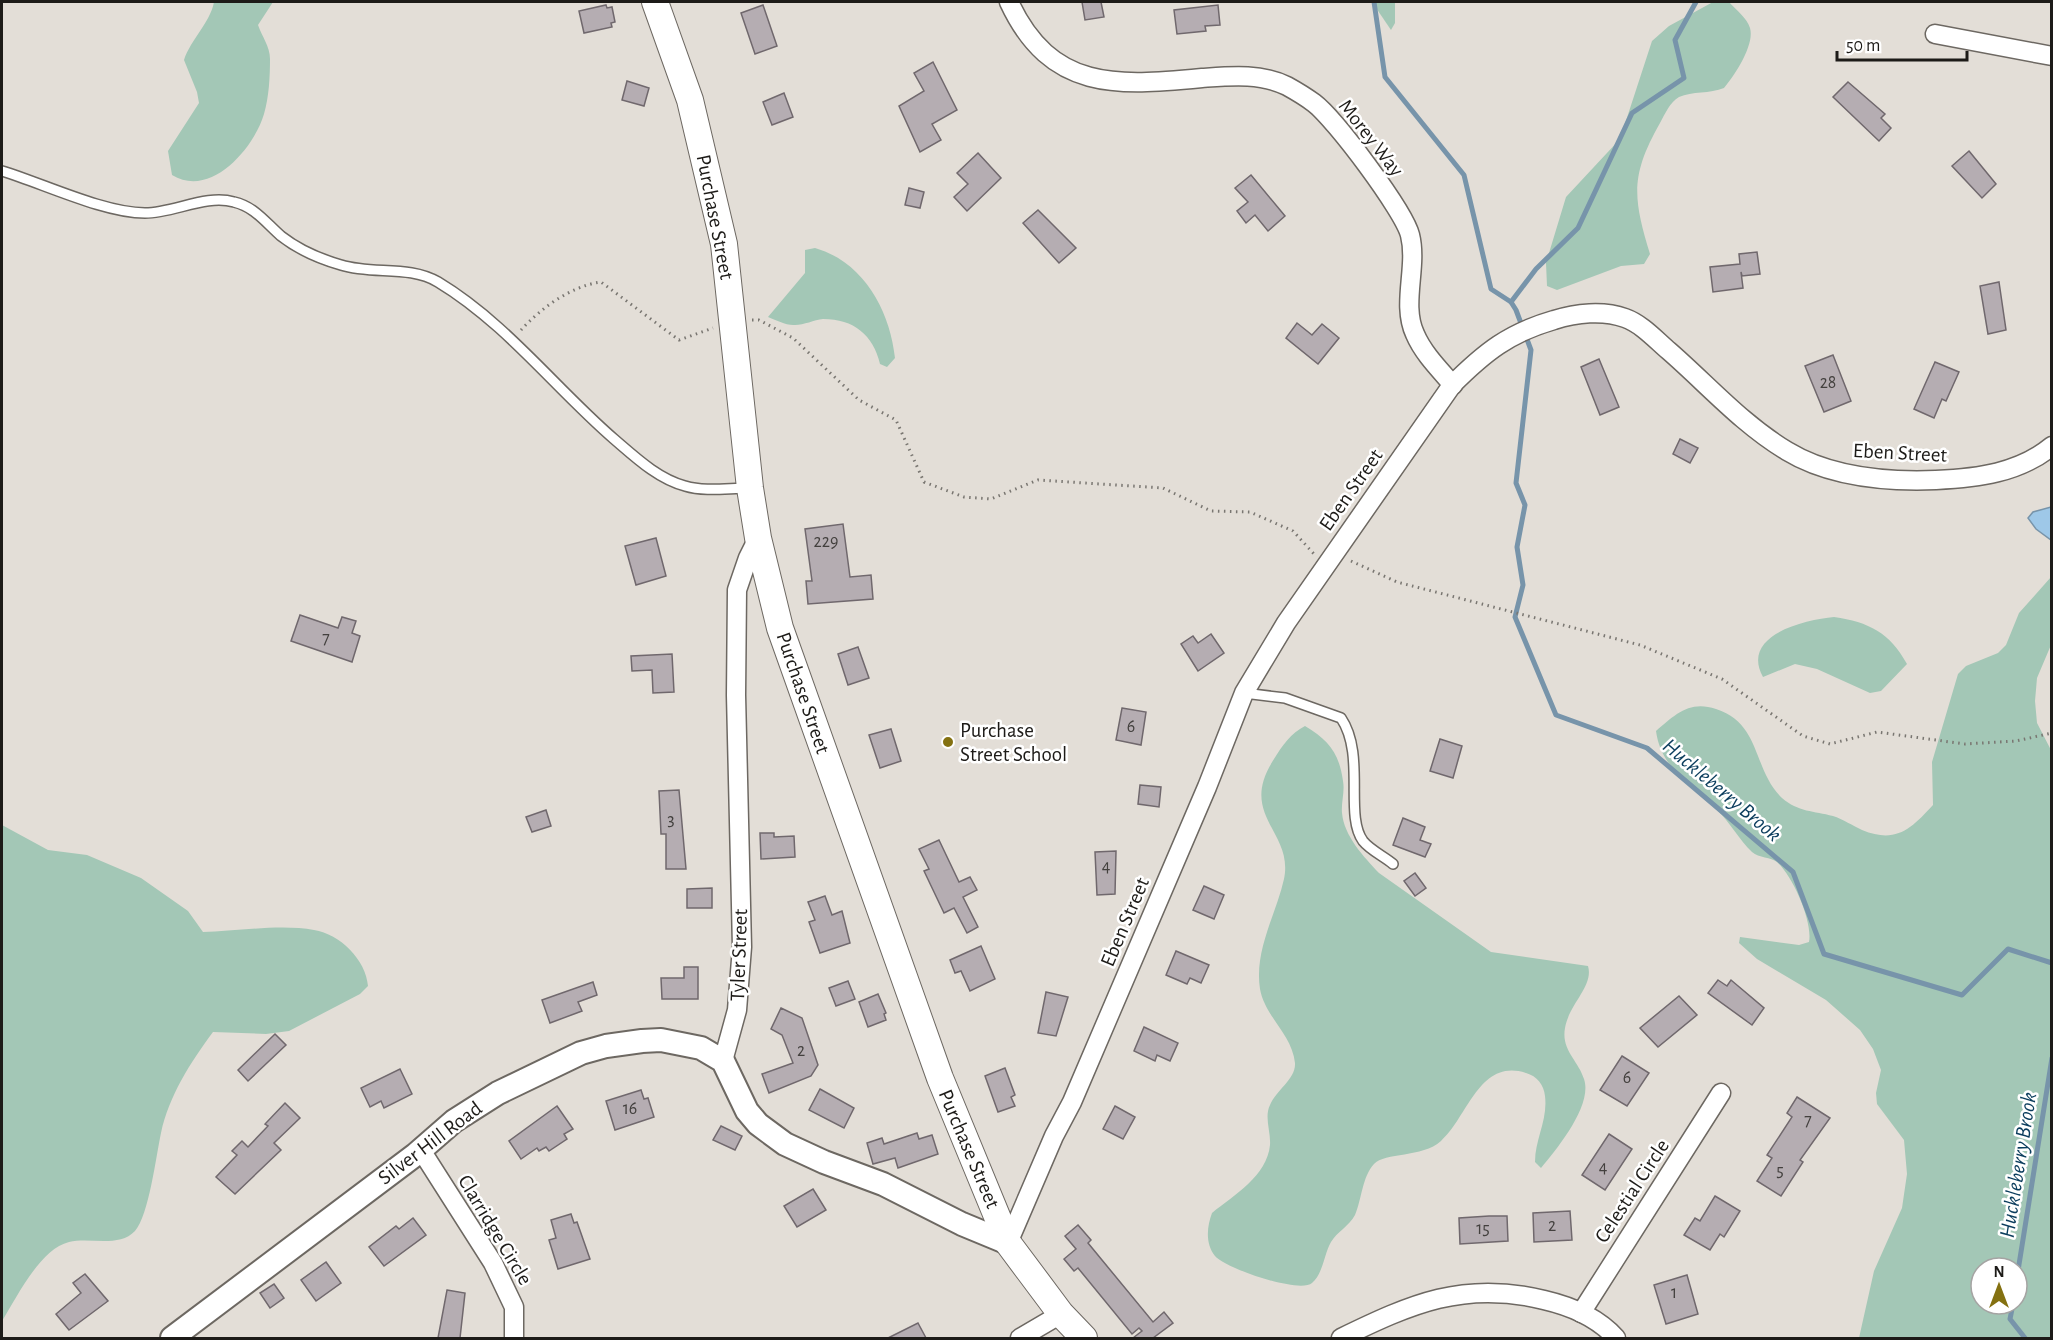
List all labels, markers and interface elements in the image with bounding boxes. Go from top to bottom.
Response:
scale bar [1837,24,1968,62]
text: 50 m [1846,37,1880,55]
street label: Morey Way [1335,96,1407,180]
street label: Purchase Street [693,153,737,282]
house number: 28 [1820,374,1836,392]
street label: Eben Street [1852,440,1948,466]
street label: Eben Street [1315,445,1387,535]
house number: 229 [814,533,838,551]
house number: 7 [322,630,330,648]
street label: Purchase Street [772,630,834,757]
house number: 6 [1127,718,1135,736]
place label: Purchase Street School [960,720,1067,765]
water label: Huckleberry Brook [1659,734,1785,846]
marker: Purchase Street School [941,735,955,749]
house number: 3 [667,811,675,829]
house number: 4 [1102,858,1111,876]
street label: Eben Street [1097,874,1153,970]
street label: Tyler Street [727,908,751,1002]
house number: 2 [797,1042,805,1060]
house number: 6 [1623,1069,1631,1087]
street label: Purchase Street [935,1086,1004,1212]
water label: Huckleberry Brook [1996,1091,2040,1239]
street label: Silver Hill Road [374,1097,486,1189]
house number: 16 [623,1100,637,1118]
house number: 7 [1804,1112,1812,1130]
street label: Celestial Circle [1591,1136,1673,1246]
house number: 4 [1599,1159,1608,1177]
house number: 5 [1776,1162,1784,1180]
street label: Clarridge Circle [454,1171,536,1289]
house number: 2 [1548,1217,1556,1235]
house number: 15 [1476,1220,1490,1238]
north arrow [1969,1256,2029,1316]
text: N [1993,1264,2005,1280]
house number: 1 [1671,1284,1677,1302]

